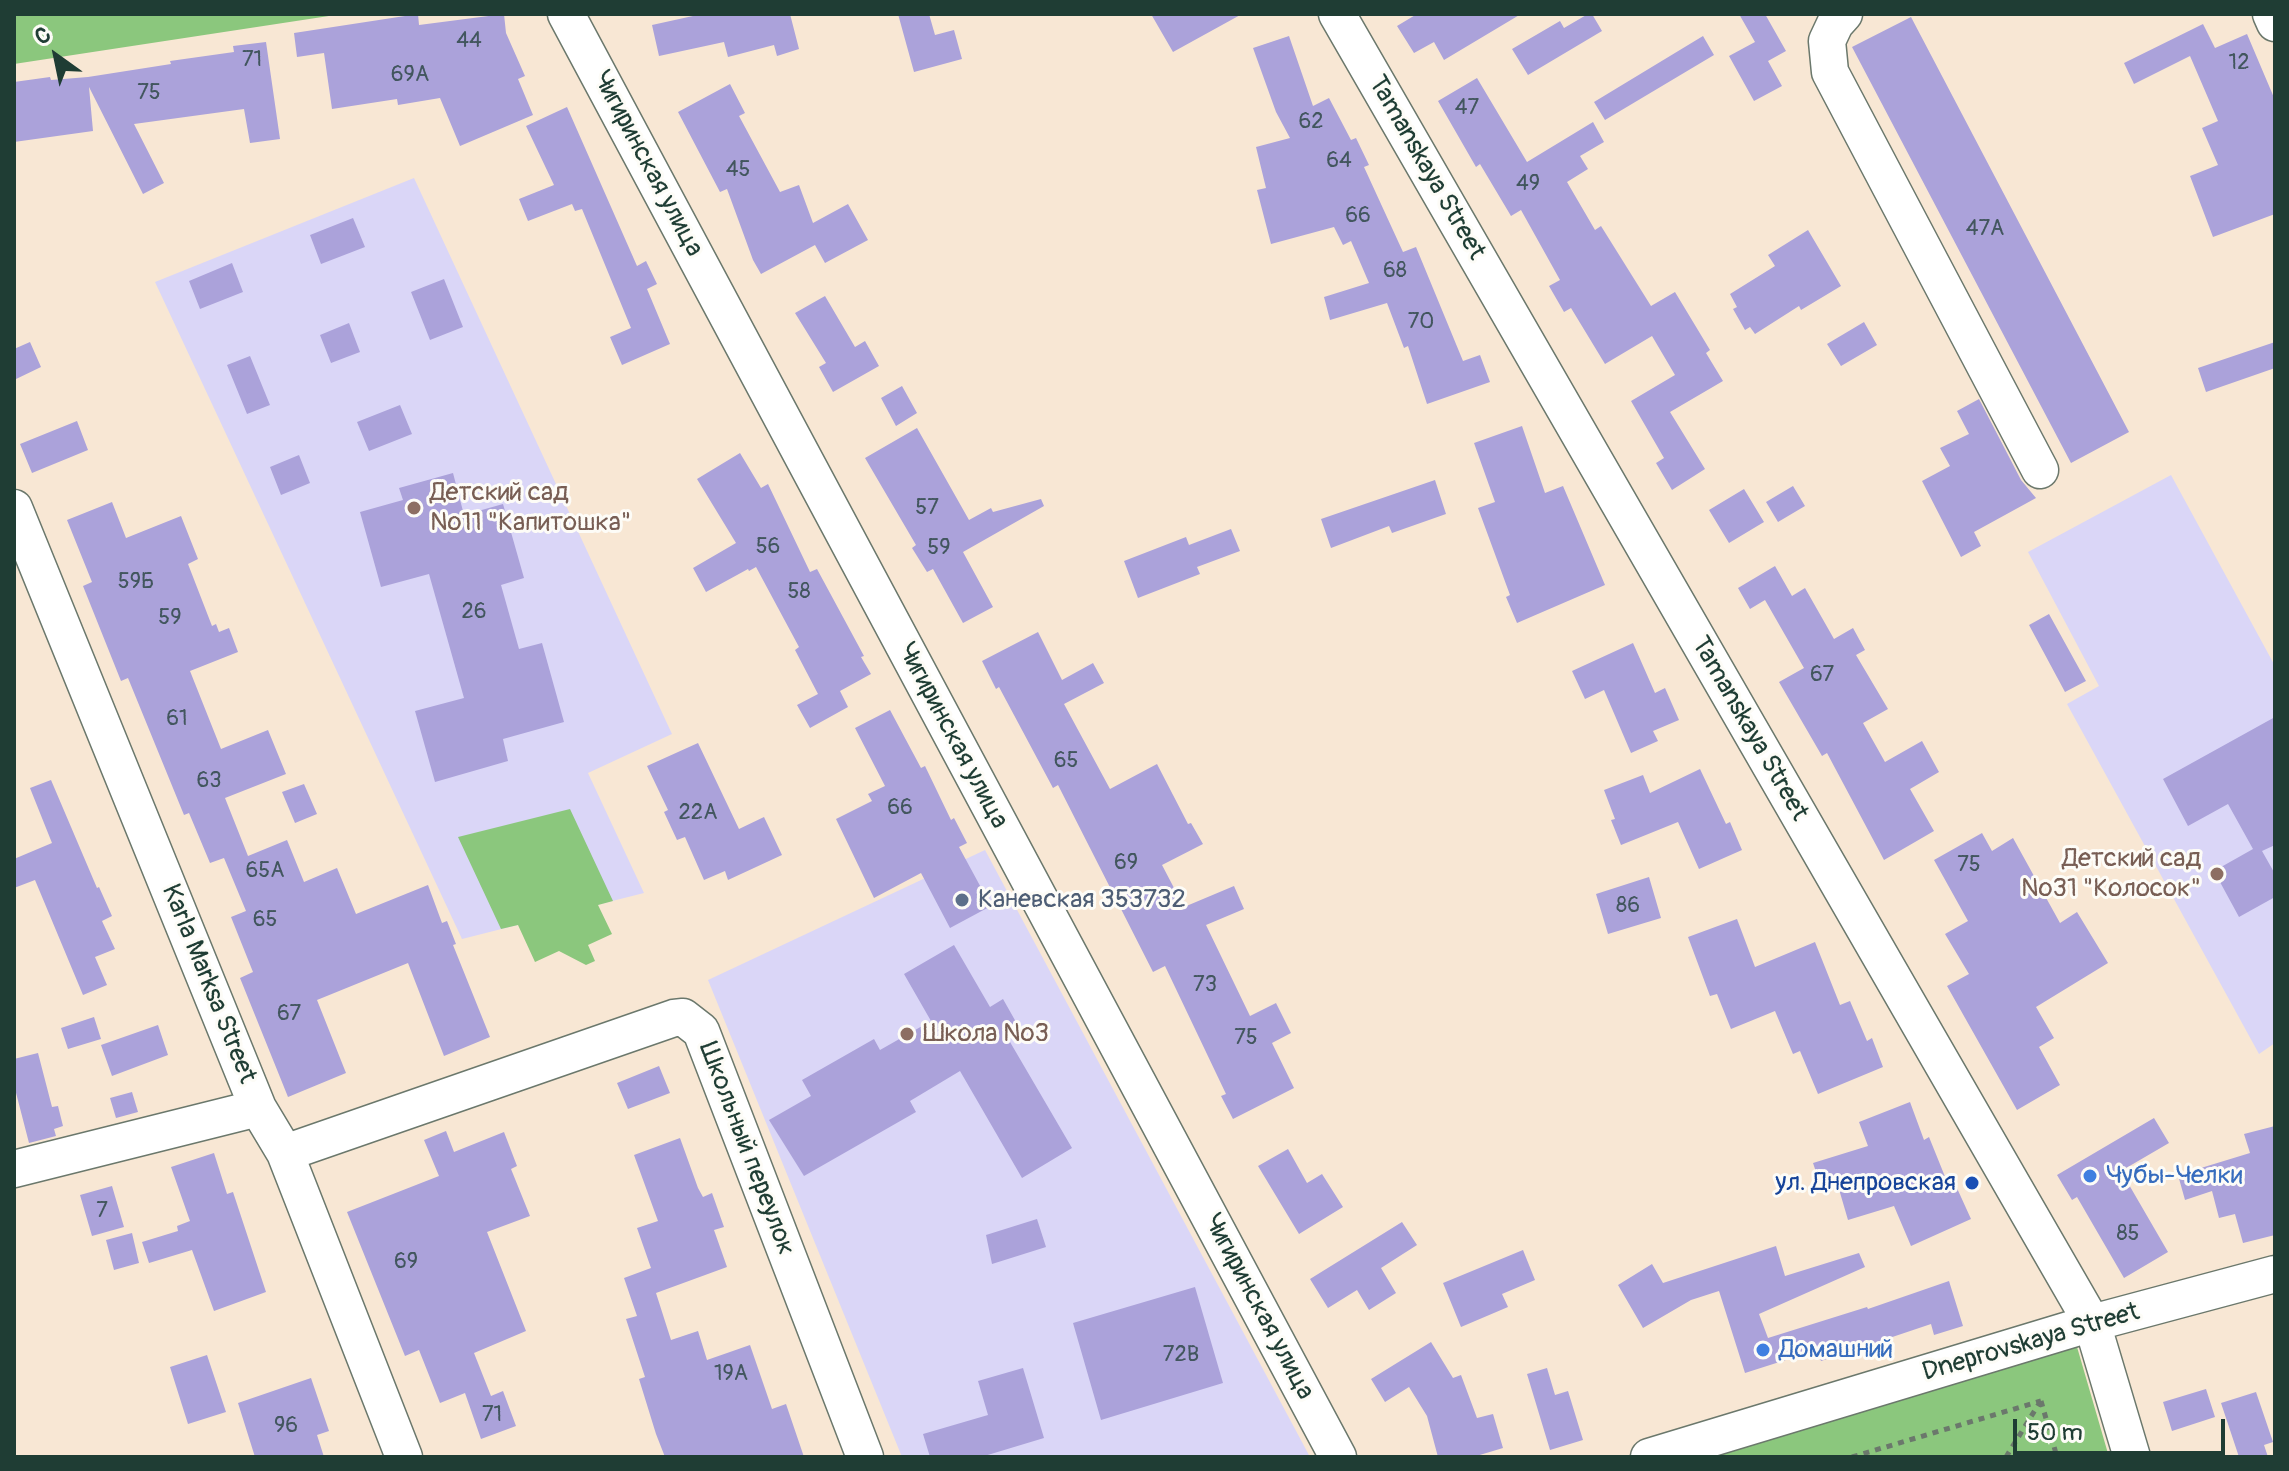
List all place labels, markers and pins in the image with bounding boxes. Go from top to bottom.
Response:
place label: Детский сад №11 "Капитошка" [430,477,631,538]
marker: Детский сад №11 "Капитошка" [405,499,423,517]
place label: Детский сад №31 "Колосок" [2021,843,2201,904]
marker: Детский сад №31 "Колосок" [2208,865,2226,883]
place label: Каневская 353732 [978,884,1186,916]
marker: Каневская 353732 [953,891,971,909]
place label: Школа №3 [923,1018,1049,1050]
marker: Школа №3 [898,1025,916,1043]
place label: Чубы-Челки [2106,1160,2242,1192]
place label: ул. Днепровская [1775,1167,1956,1199]
marker: Чубы-Челки [2081,1167,2099,1185]
marker: ул. Днепровская [1963,1174,1981,1192]
place label: Домашний [1779,1334,1893,1366]
marker: Домашний [1754,1341,1772,1359]

